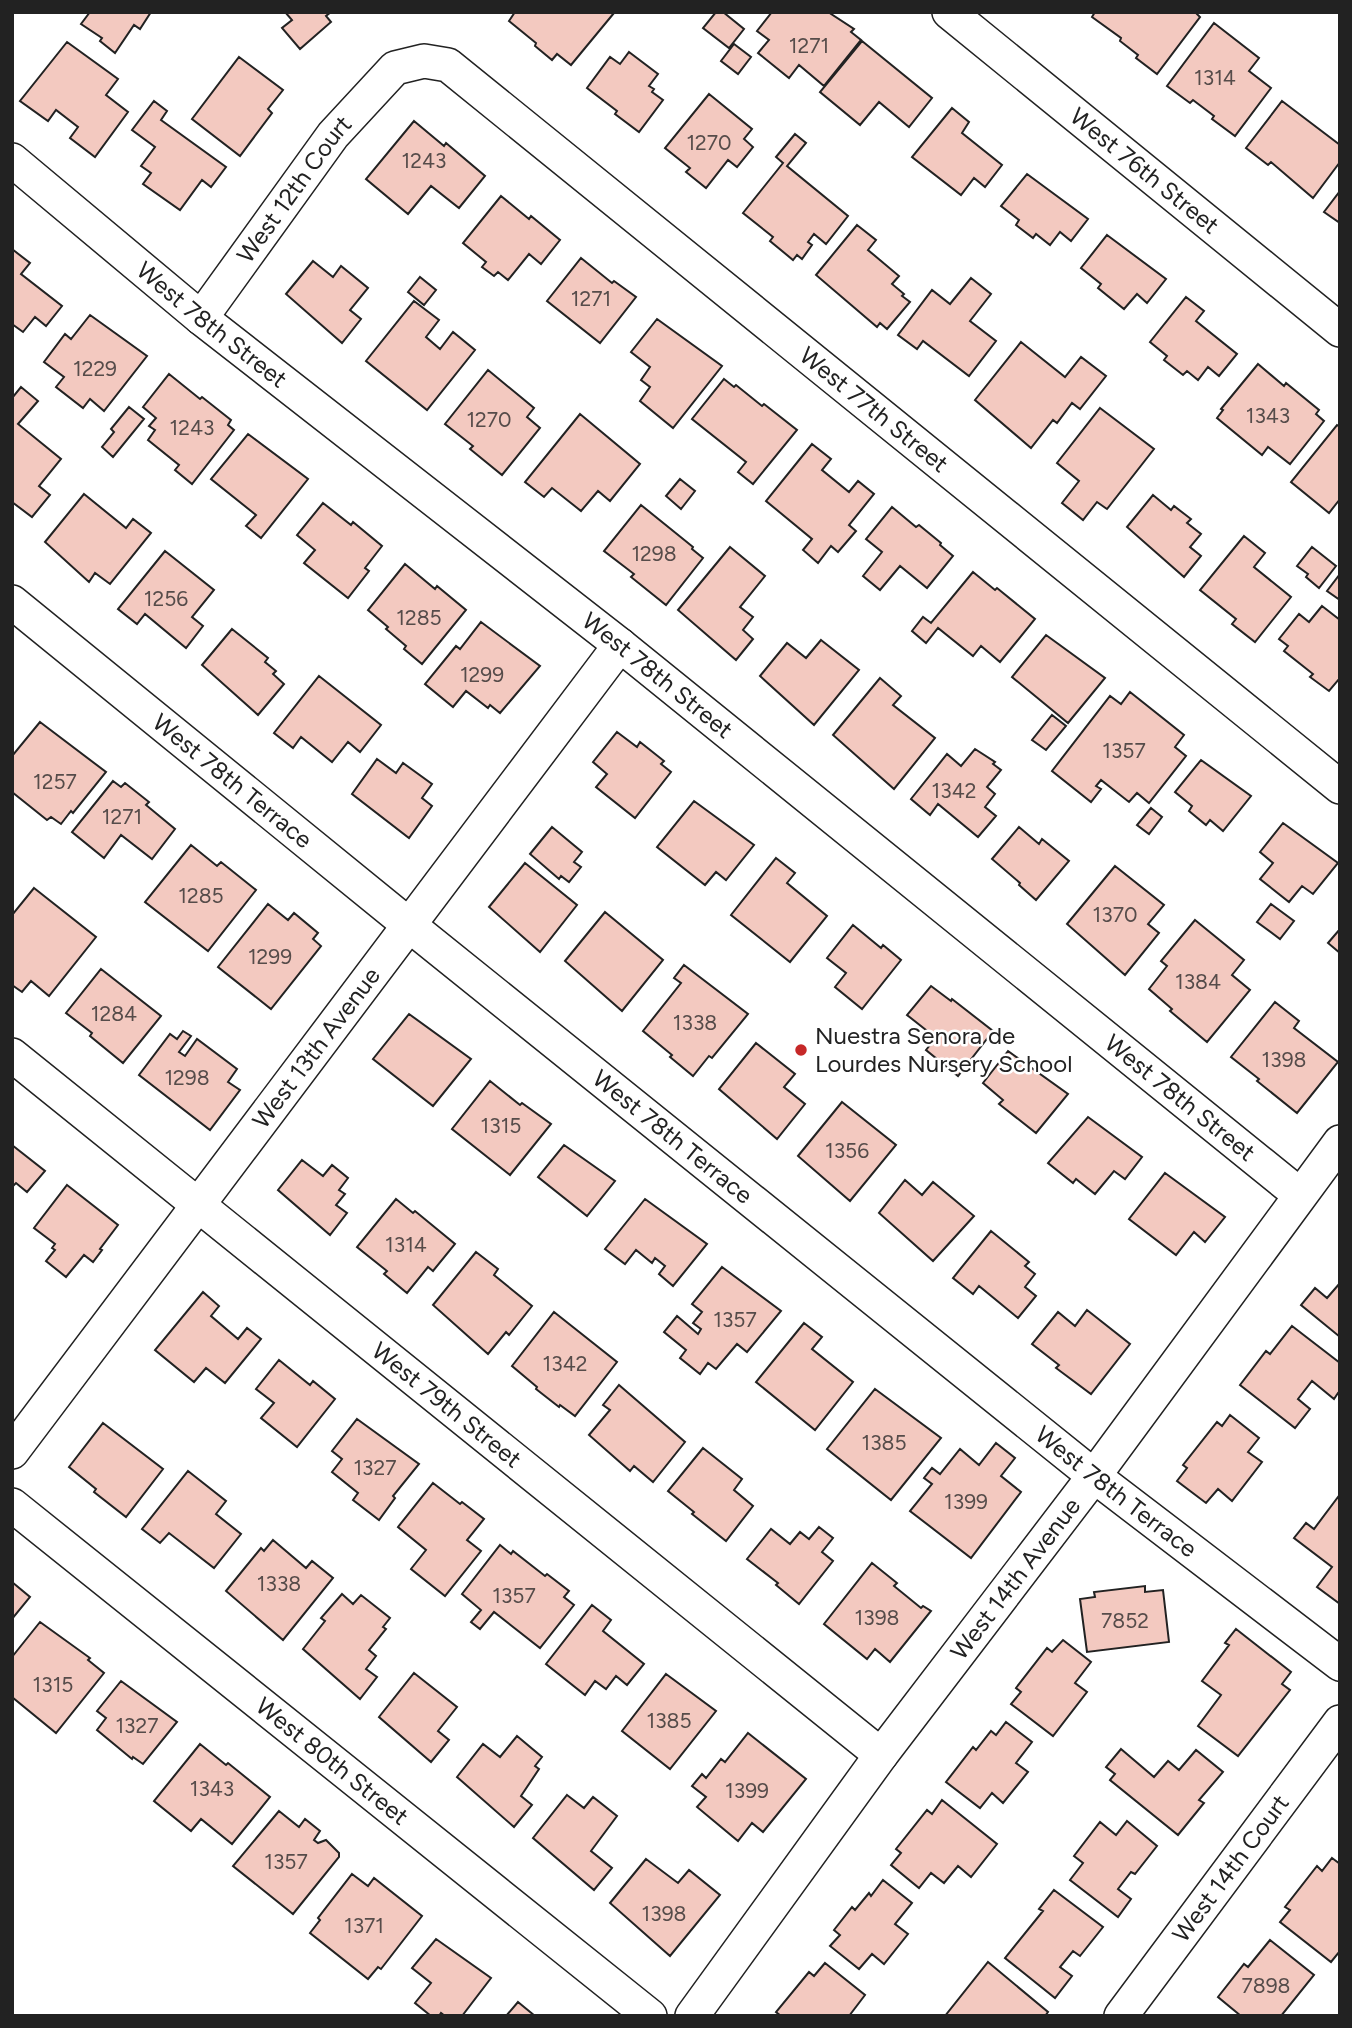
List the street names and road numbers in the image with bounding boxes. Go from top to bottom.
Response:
street label: West 76th Street [1064,101,1225,240]
street label: West 12th Court [231,110,357,268]
street label: West 78th Street [131,255,293,394]
street label: West 77th Street [794,341,954,478]
street label: West 78th Street [577,606,739,744]
street label: West 78th Terrace [147,707,318,854]
street label: West 13th Avenue [246,961,386,1134]
street label: West 78th Street [1099,1028,1261,1167]
street label: West 78th Terrace [587,1064,759,1210]
street label: West 79th Street [366,1336,527,1474]
street label: West 78th Terrace [1030,1420,1203,1563]
street label: West 14th Avenue [944,1492,1086,1665]
street label: West 80th Street [250,1691,414,1831]
street label: West 14th Court [1166,1789,1295,1948]

